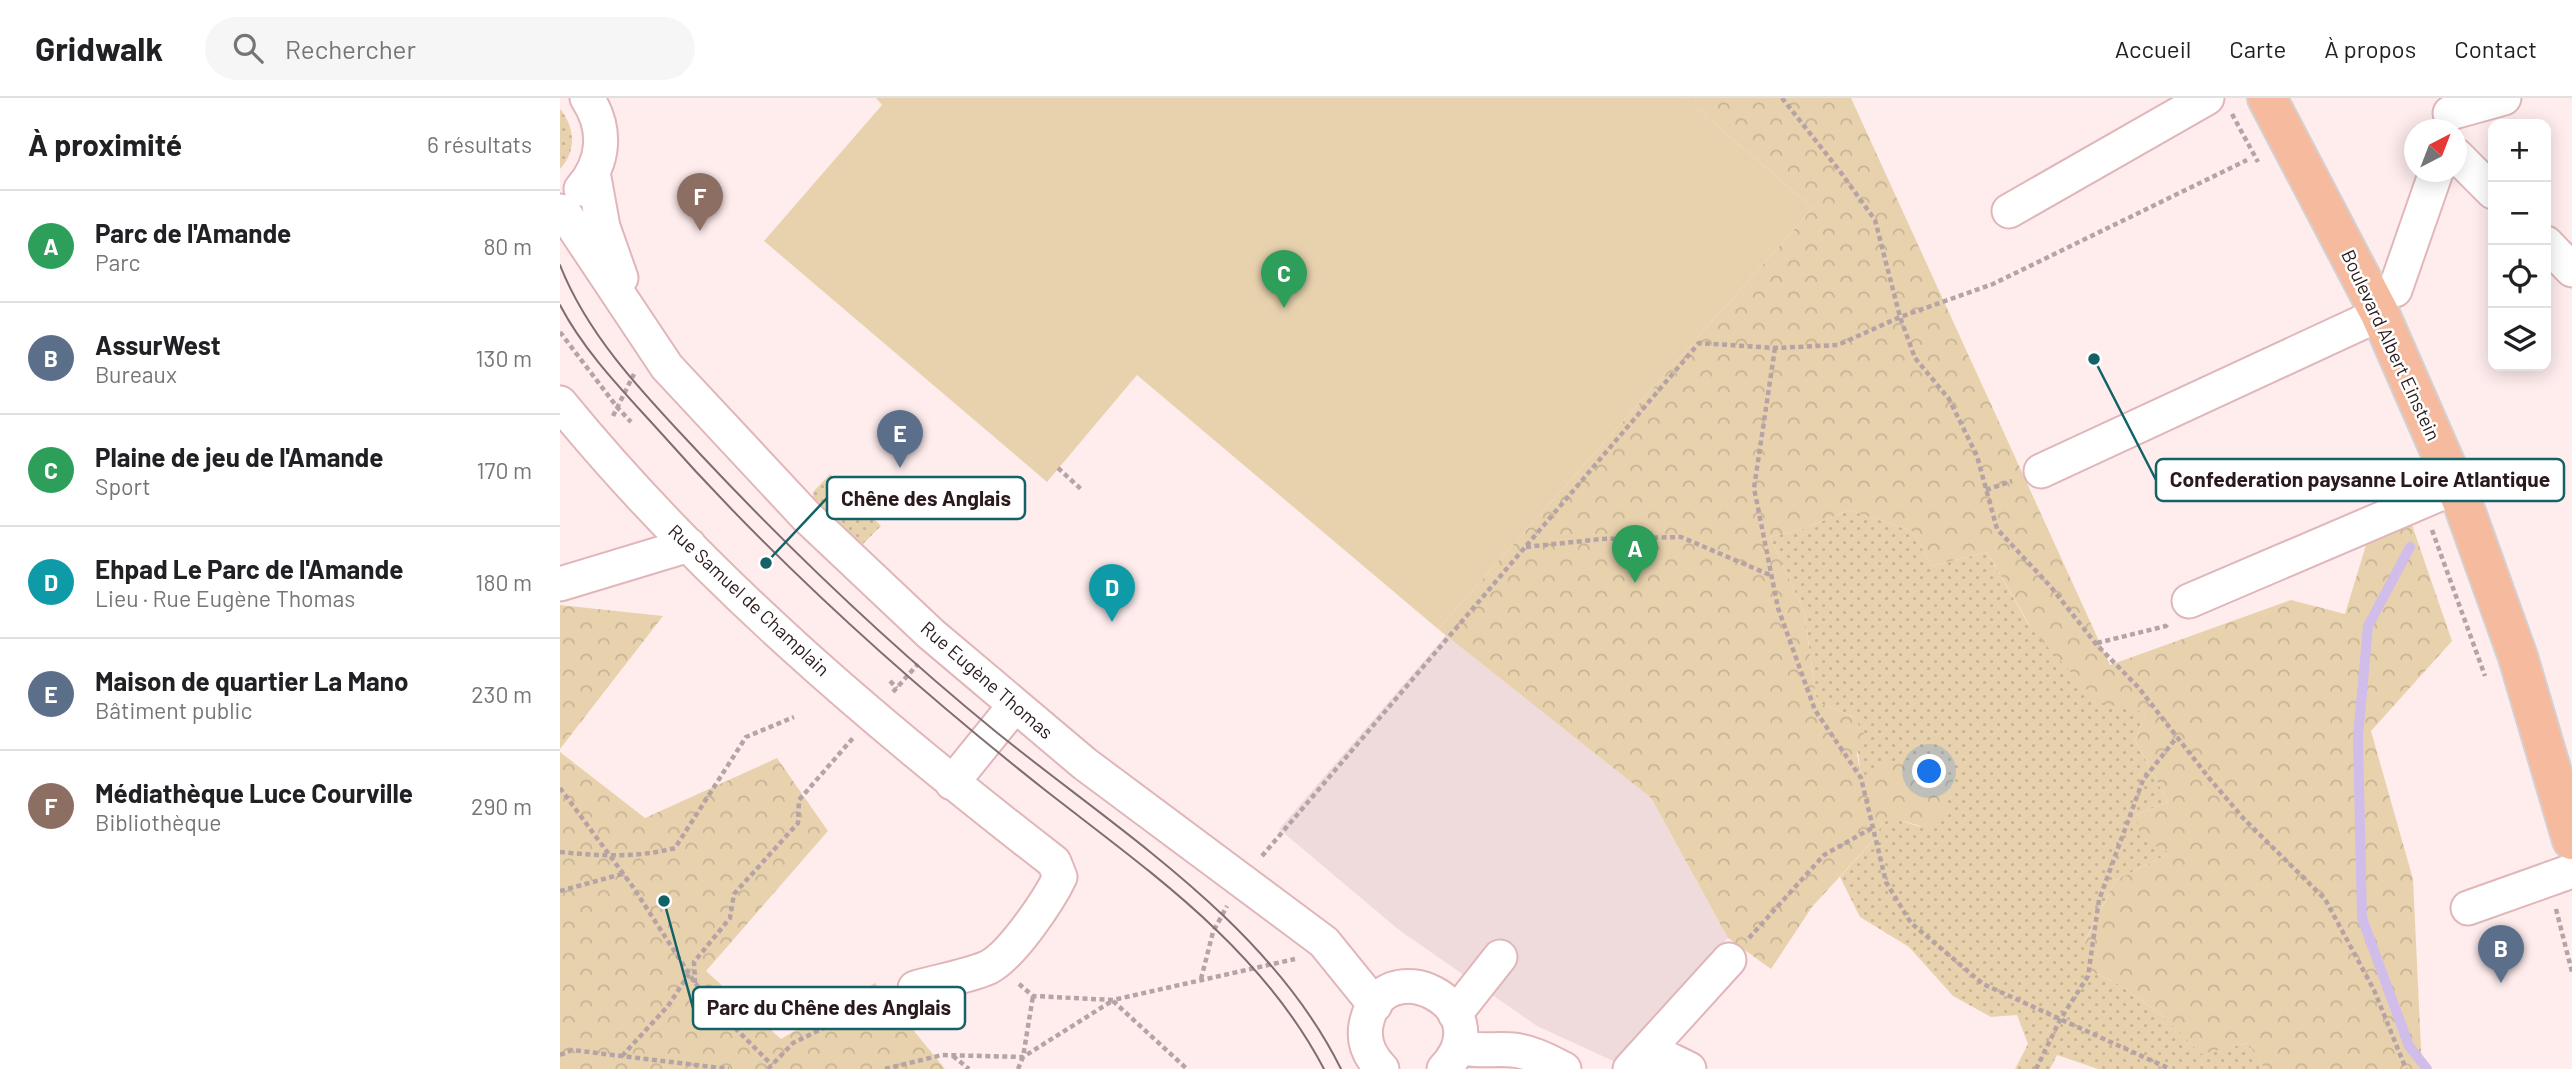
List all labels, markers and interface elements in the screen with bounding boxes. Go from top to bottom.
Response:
search box [205,17,695,80]
text: Gridwalk [35,28,163,68]
icon: search [229,29,267,67]
text: Rechercher [285,33,416,64]
text: Accueil [2115,34,2191,63]
text: Carte [2229,34,2286,63]
text: À propos [2324,34,2416,63]
text: Contact [2454,34,2537,63]
north arrow [2404,119,2467,182]
map controls [2488,119,2551,371]
button: + [2488,119,2551,182]
text: À proximité [28,126,182,162]
text: 6 résultats [427,130,532,158]
pin: F [677,173,723,231]
button: − [2488,182,2551,245]
text: Parc de l'Amande [95,217,291,248]
text: A [43,232,59,260]
text: 80 m [483,232,532,260]
button: locate [2488,245,2551,308]
street label: Boulevard Albert Einstein [2337,246,2446,444]
text: Parc [95,248,141,276]
pin: C [1261,250,1307,308]
button: layers [2488,308,2551,371]
text: AssurWest [95,329,221,360]
text: B [44,344,58,372]
text: 130 m [475,344,532,372]
text: Bureaux [95,360,177,388]
pin: E [877,410,923,468]
text: Plaine de jeu de l'Amande [95,441,384,472]
text: C [44,456,58,484]
text: 170 m [476,456,532,484]
callout: Confederation paysanne Loire Atlantique [2156,459,2564,501]
text: Confederation paysanne Loire Atlantique [2170,466,2550,491]
text: Sport [95,472,151,500]
callout: Chêne des Anglais [827,477,1025,519]
text: Chêne des Anglais [841,485,1011,510]
street label: Rue Samuel de Champlain [664,519,835,680]
pin: A [1612,525,1658,583]
text: Ehpad Le Parc de l'Amande [95,553,403,584]
pin: D [1089,564,1135,622]
text: D [44,568,58,596]
text: 180 m [475,568,532,596]
text: Lieu · Rue Eugène Thomas [95,584,355,612]
street label: Rue Eugène Thomas [917,616,1058,743]
text: Maison de quartier La Mano [95,665,408,696]
text: E [44,680,58,708]
text: 230 m [471,680,532,708]
text: Bâtiment public [95,696,252,724]
your location [1912,754,1946,788]
text: Médiathèque Luce Courville [95,777,413,808]
text: F [45,792,57,820]
text: 290 m [471,792,532,820]
text: Bibliothèque [95,808,222,836]
pin: B [2478,925,2524,983]
callout: Parc du Chêne des Anglais [693,987,965,1029]
text: Parc du Chêne des Anglais [707,994,951,1019]

